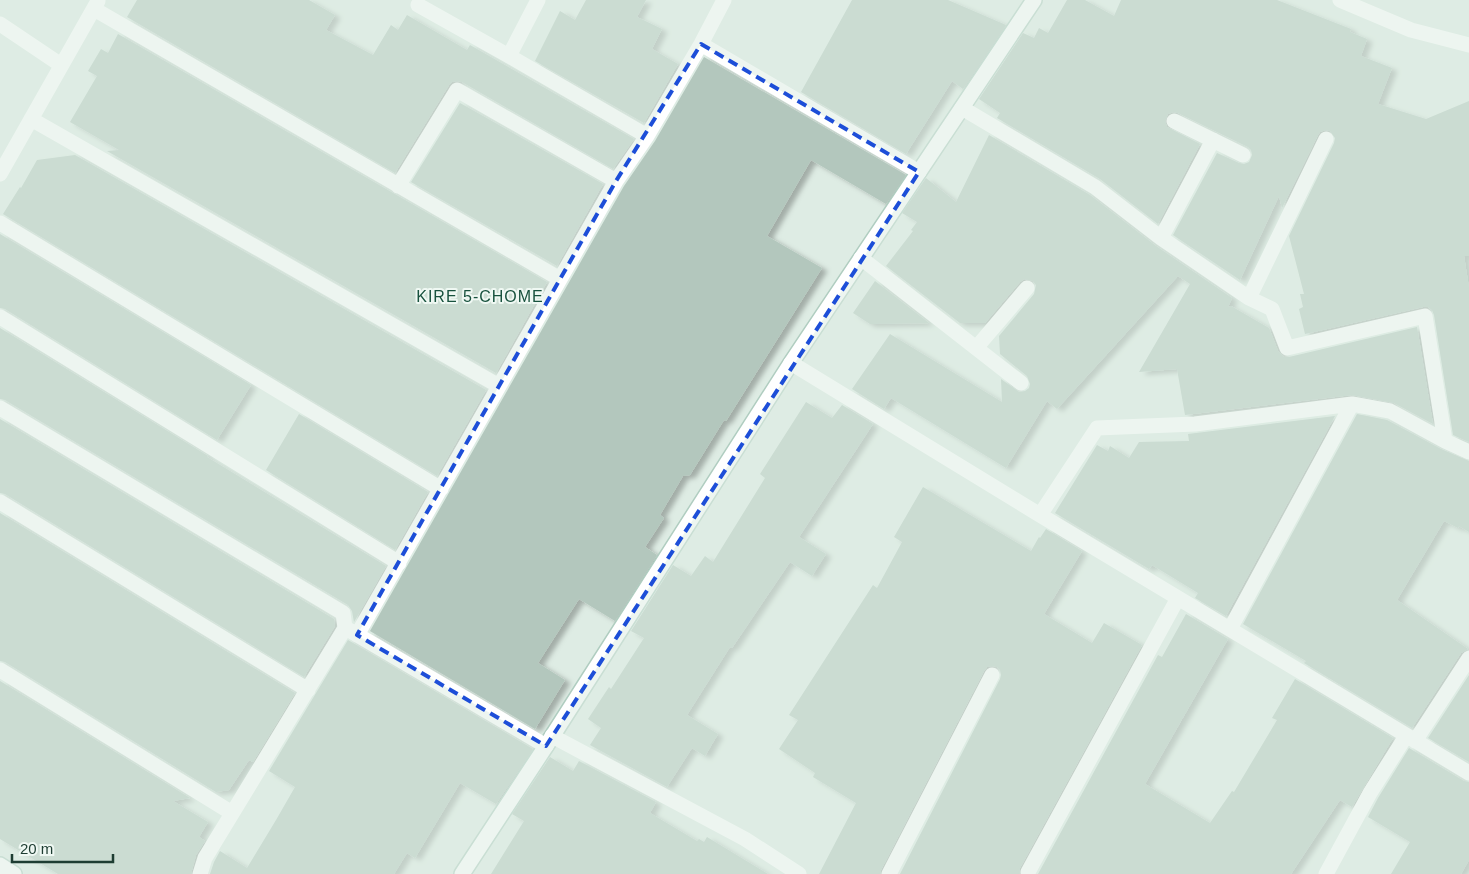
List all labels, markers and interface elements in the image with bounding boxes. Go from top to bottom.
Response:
district label: KIRE 5-CHOME [416,288,544,305]
scale bar [12,832,114,864]
text: 20 m [20,840,53,857]

